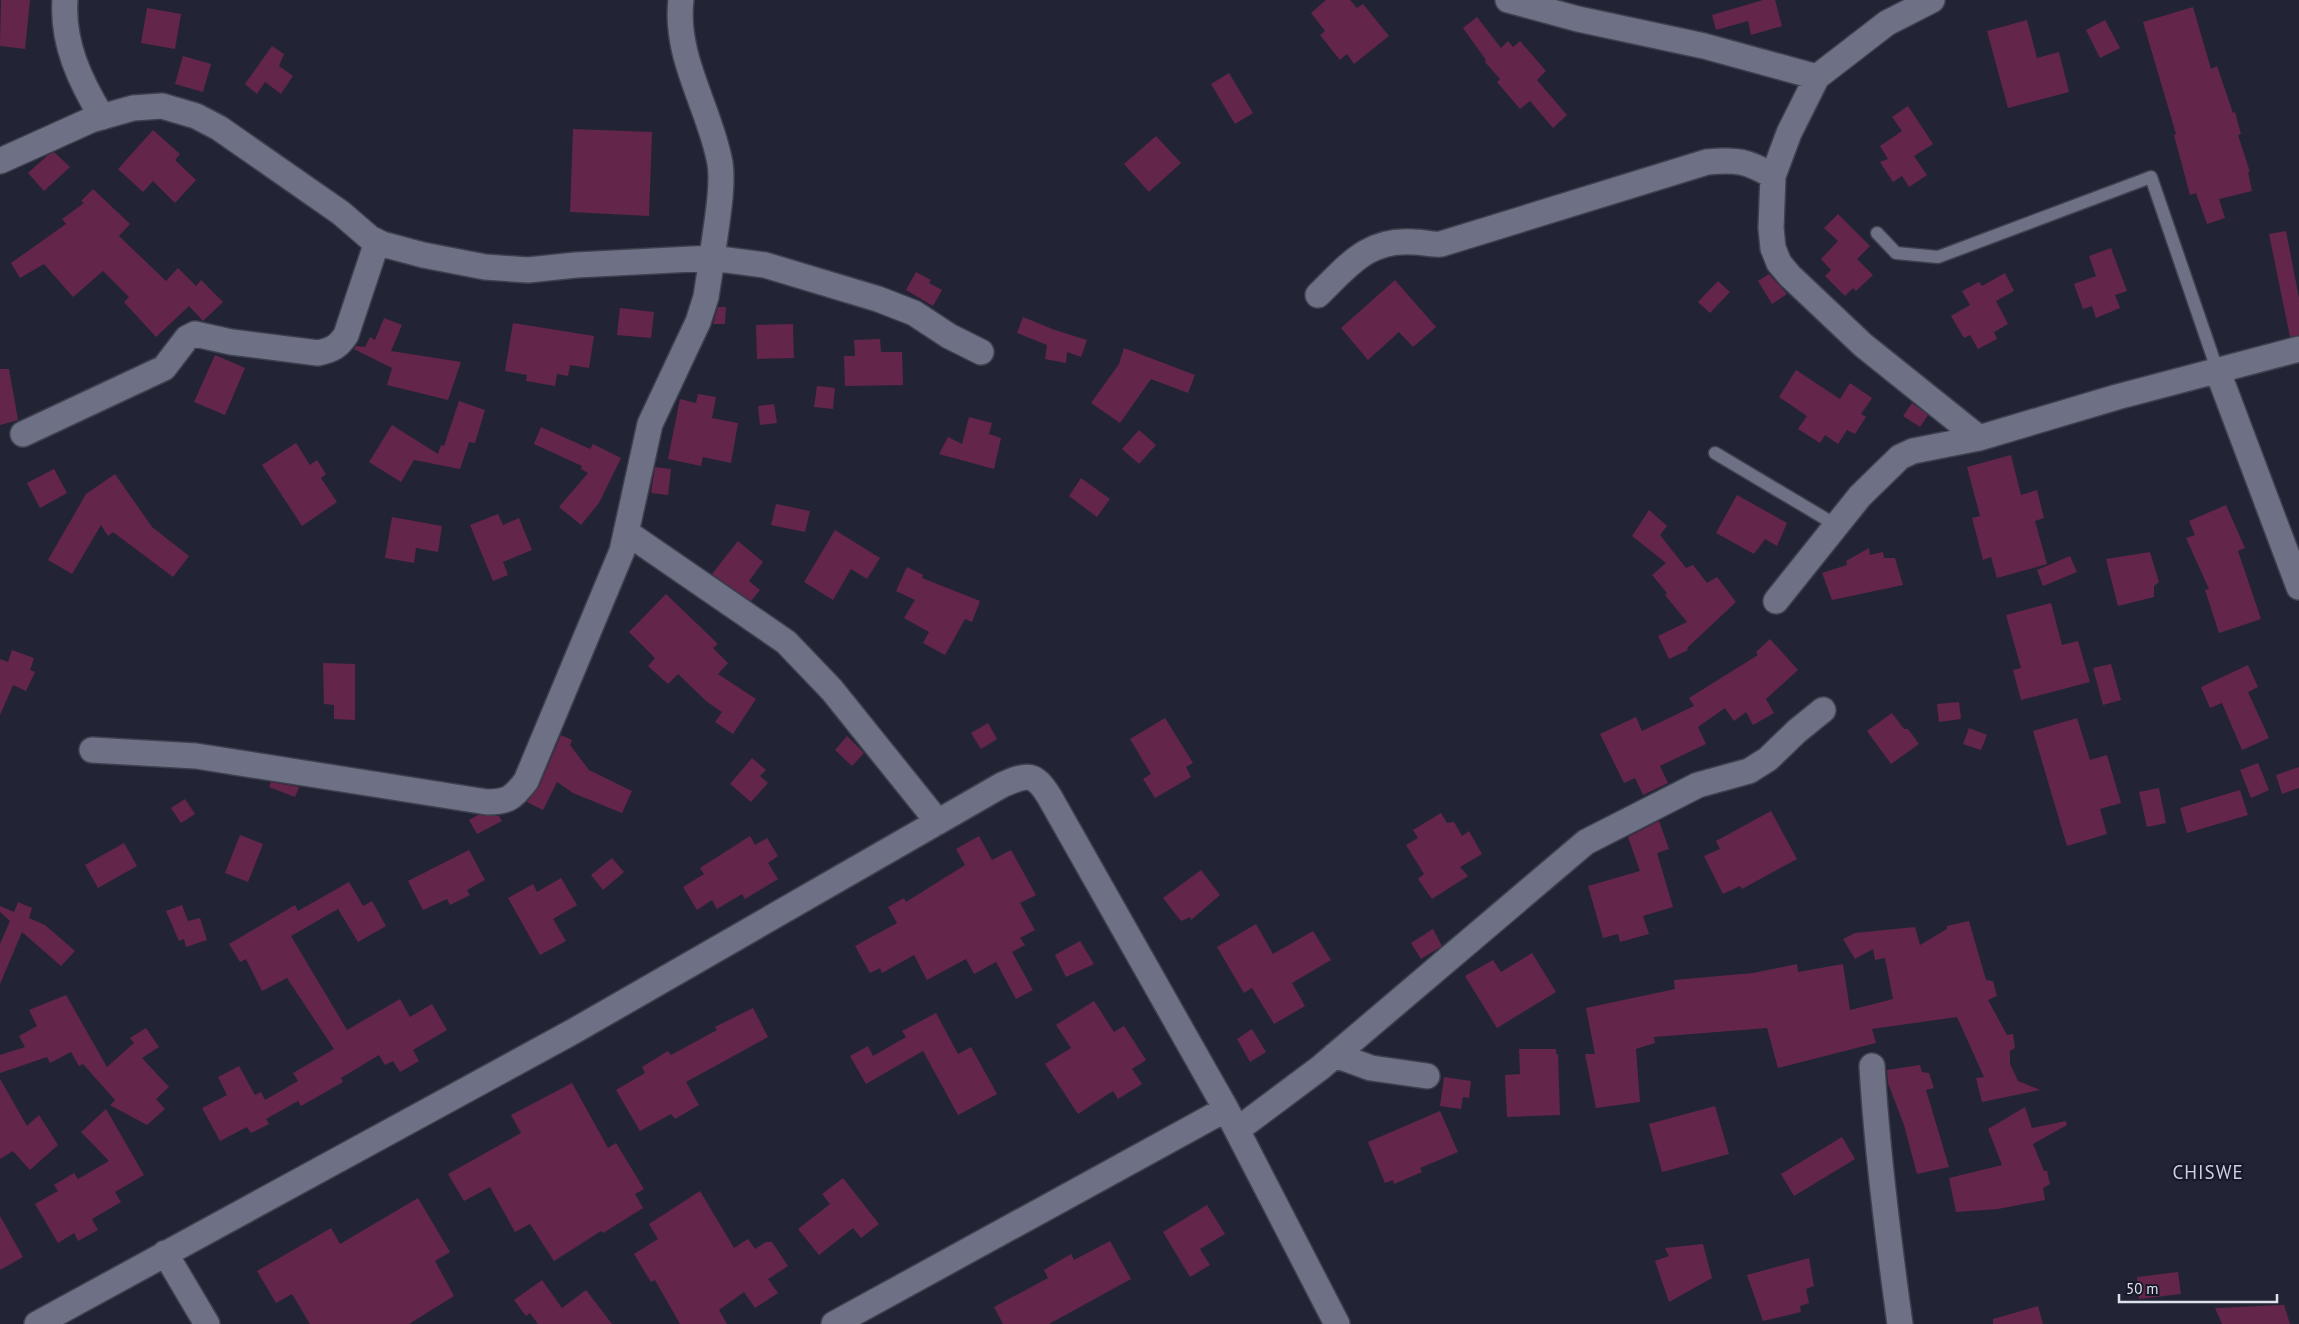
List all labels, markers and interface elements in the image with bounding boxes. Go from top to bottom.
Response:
district label: CHISWE [2172,1160,2244,1184]
scale bar [2119,1272,2276,1304]
text: 50 m [2126,1279,2159,1298]

